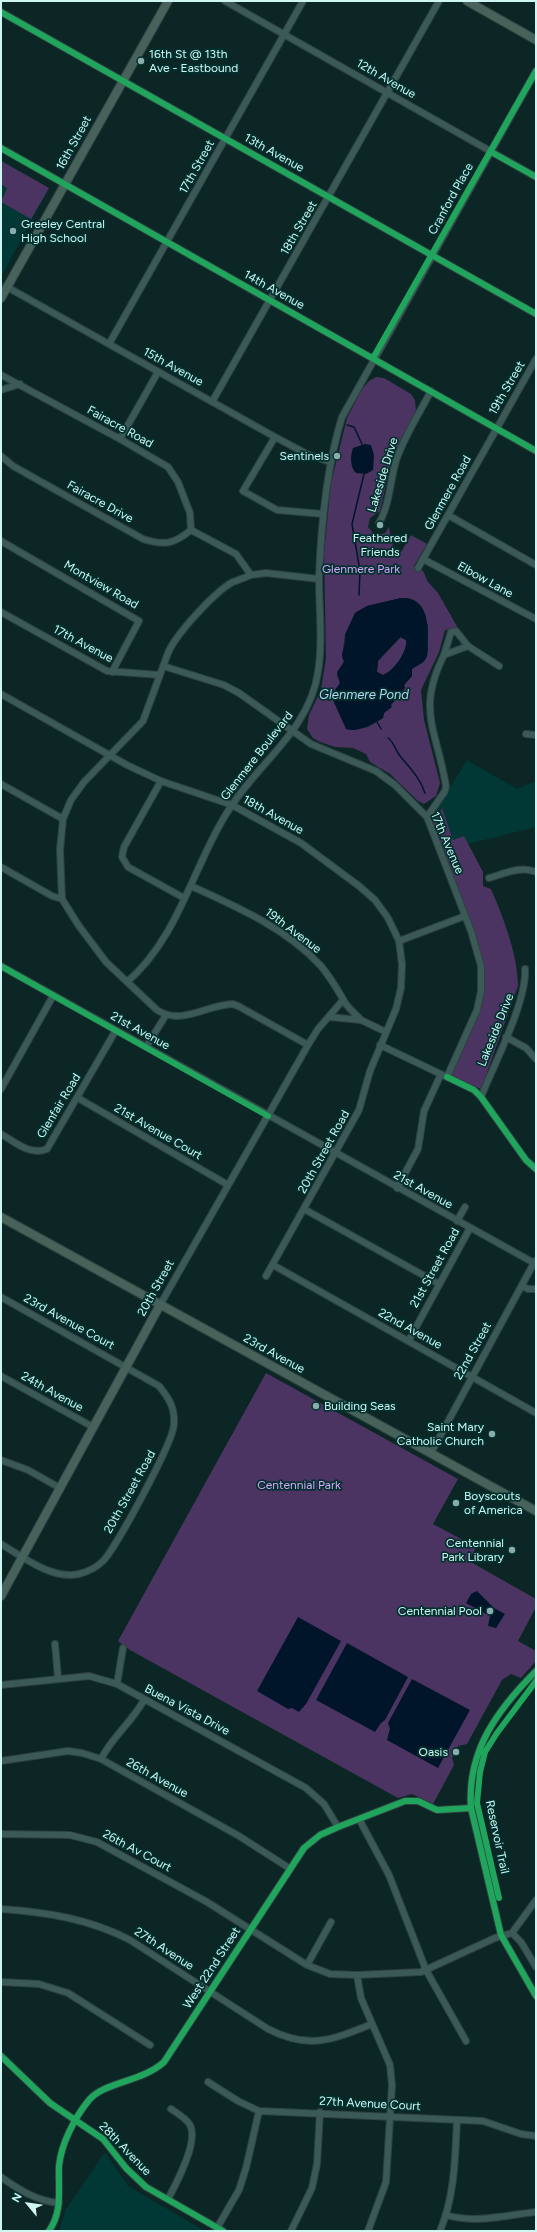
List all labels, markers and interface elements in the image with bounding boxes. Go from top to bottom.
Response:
place label: 16th St @ 13th Ave - Eastbound [149,47,238,75]
marker: 16th St @ 13th Ave - Eastbound [136,56,146,66]
street label: 12th Avenue [354,56,418,102]
street label: 16th Street [53,113,95,173]
street label: 13th Avenue [242,131,306,175]
street label: 17th Street [176,138,218,196]
street label: Cranford Place [425,161,477,237]
street label: 18th Street [278,198,320,258]
place label: Greeley Central High School [21,217,105,245]
marker: Greeley Central High School [8,226,18,236]
street label: 14th Avenue [241,267,307,313]
street label: 15th Avenue [140,345,206,389]
street label: 19th Street [486,359,528,417]
street label: Fairacre Road [84,403,156,451]
street label: Lakeside Drive [365,436,401,514]
place label: Sentinels [280,449,329,463]
marker: Sentinels [332,451,342,461]
street label: Glenmere Road [422,453,474,533]
street label: Fairacre Drive [64,478,136,526]
marker: Feathered Friends [375,520,385,530]
place label: Feathered Friends [353,531,407,559]
street label: Montview Road [61,558,141,612]
street label: Elbow Lane [455,559,515,601]
park label: Glenmere Park [322,562,400,576]
street label: 17th Avenue [50,622,116,666]
water label: Glenmere Pond [319,687,409,703]
street label: Glenmere Boulevard [218,709,296,803]
street label: 18th Avenue [240,792,306,838]
street label: 17th Avenue [427,810,467,876]
street label: 19th Avenue [262,905,324,957]
street label: Lakeside Drive [475,991,517,1069]
street label: 21st Avenue [108,1009,172,1053]
street label: Glenfair Road [34,1071,84,1141]
street label: 21st Avenue Court [111,1101,205,1163]
street label: 20th Street Road [295,1108,353,1196]
street label: 21st Avenue [391,1168,455,1212]
street label: 21st Street Road [407,1226,463,1310]
street label: 20th Street [135,1257,177,1319]
street label: 23rd Avenue Court [21,1291,117,1353]
street label: 22nd Avenue [376,1306,444,1352]
street label: 22nd Street [451,1320,495,1382]
street label: 23rd Avenue [241,1331,307,1377]
street label: 24th Avenue [18,1369,86,1415]
place label: Building Seas [324,1399,396,1413]
marker: Building Seas [311,1401,321,1411]
place label: Saint Mary Catholic Church [397,1420,484,1448]
marker: Saint Mary Catholic Church [487,1429,497,1439]
street label: 20th Street Road [101,1448,159,1536]
park label: Centennial Park [257,1478,341,1492]
place label: Boyscouts of America [464,1489,523,1517]
marker: Boyscouts of America [451,1498,461,1508]
place label: Centennial Park Library [442,1536,504,1564]
marker: Centennial Park Library [507,1545,517,1555]
place label: Centennial Pool [398,1604,482,1618]
marker: Centennial Pool [485,1606,495,1616]
street label: Buena Vista Drive [142,1681,232,1739]
place label: Oasis [419,1745,448,1759]
marker: Oasis [451,1747,461,1757]
street label: 26th Avenue [124,1755,190,1801]
street label: Reservoir Trail [482,1799,512,1875]
street label: 26th Av Court [100,1827,174,1875]
street label: 27th Avenue [132,1924,196,1974]
street label: West 22nd Street [180,1925,244,2011]
street label: 27th Avenue Court [319,2094,421,2114]
street label: 28th Avenue [96,2119,154,2179]
north arrow [8,2184,48,2224]
text: N [9,2191,25,2205]

